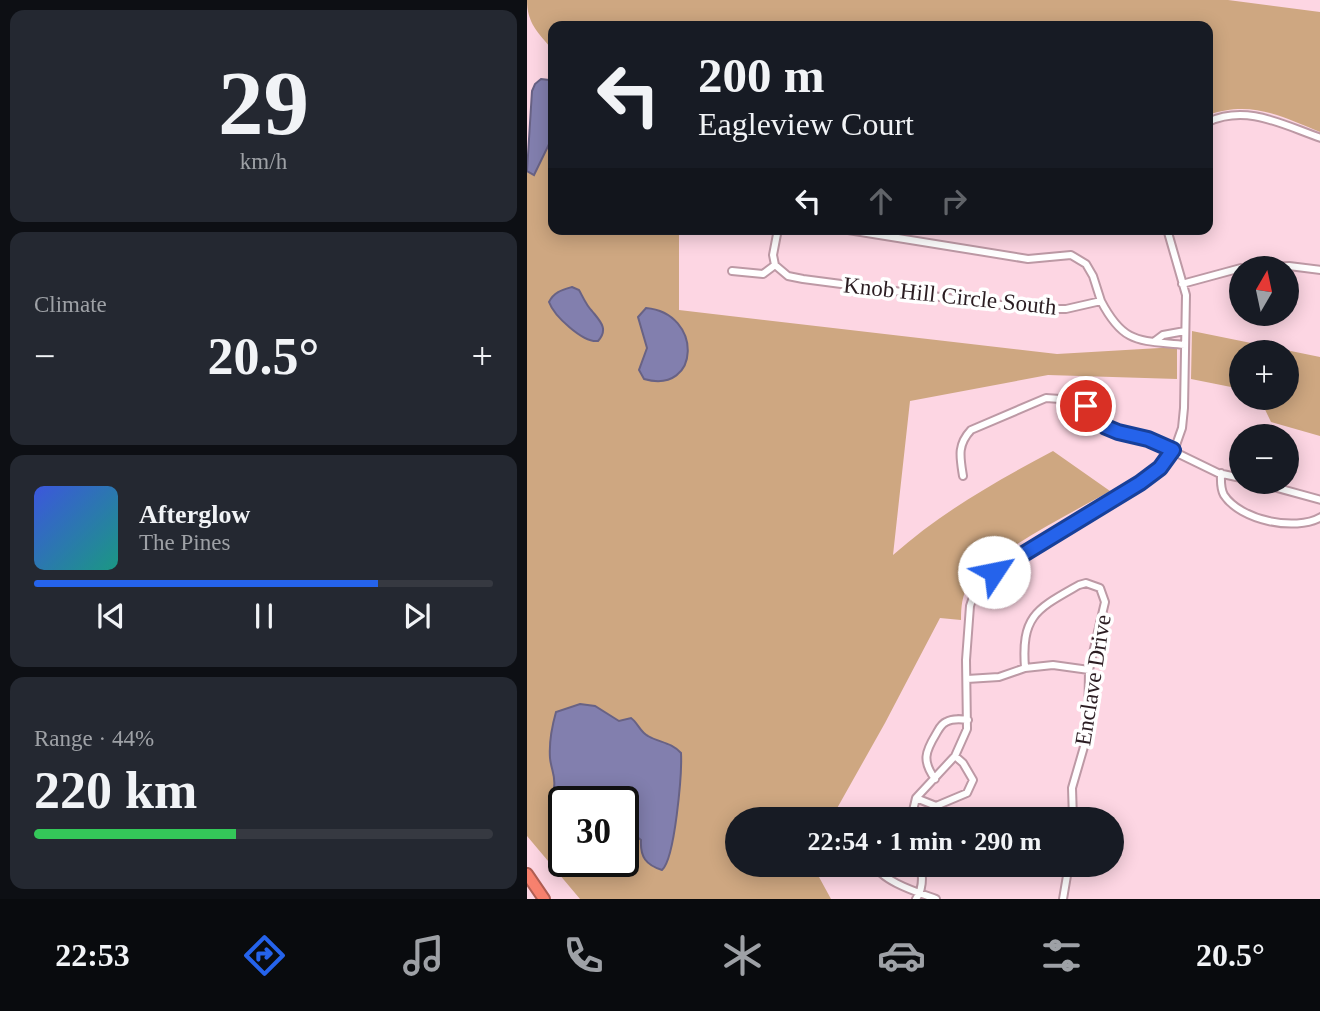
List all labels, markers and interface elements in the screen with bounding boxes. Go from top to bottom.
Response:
text: 200 m [698,48,825,103]
icon: left [583,49,674,140]
text: 29 [218,53,309,154]
text: Eagleview Court [698,106,914,142]
text: km/h [240,149,287,174]
icon: left [789,182,827,220]
icon: ahead [862,182,900,220]
icon: right [935,182,973,220]
north arrow [1229,256,1299,326]
map controls [1229,256,1299,494]
street label: Knob Hill Circle South [842,272,1058,320]
text: Climate [34,292,107,317]
text: 20.5° [208,328,319,385]
text: − [34,335,55,377]
text: + [472,335,493,377]
button: + [1229,340,1299,410]
pin [1056,376,1116,436]
icon: arrive [1067,387,1105,425]
button: − [1229,424,1299,494]
text: Afterglow [139,500,250,529]
text: The Pines [139,530,230,555]
position arrow [957,535,1031,609]
icon: previous [92,597,130,635]
icon: pause [245,597,283,635]
icon: next [398,597,436,635]
street label: Enclave Drive [1070,613,1116,747]
text: Range · 44% [34,726,154,751]
text: 220 km [34,762,197,819]
speed limit sign: 30 [548,786,639,877]
text: 22:54 · 1 min · 290 m [808,827,1042,856]
icon: directions [240,931,289,980]
icon: music [399,931,448,980]
icon: phone [559,931,608,980]
icon: climate [718,931,767,980]
icon: car [877,931,926,980]
icon: filters [1037,931,1086,980]
text: 22:53 [55,937,130,973]
text: 20.5° [1196,937,1265,973]

